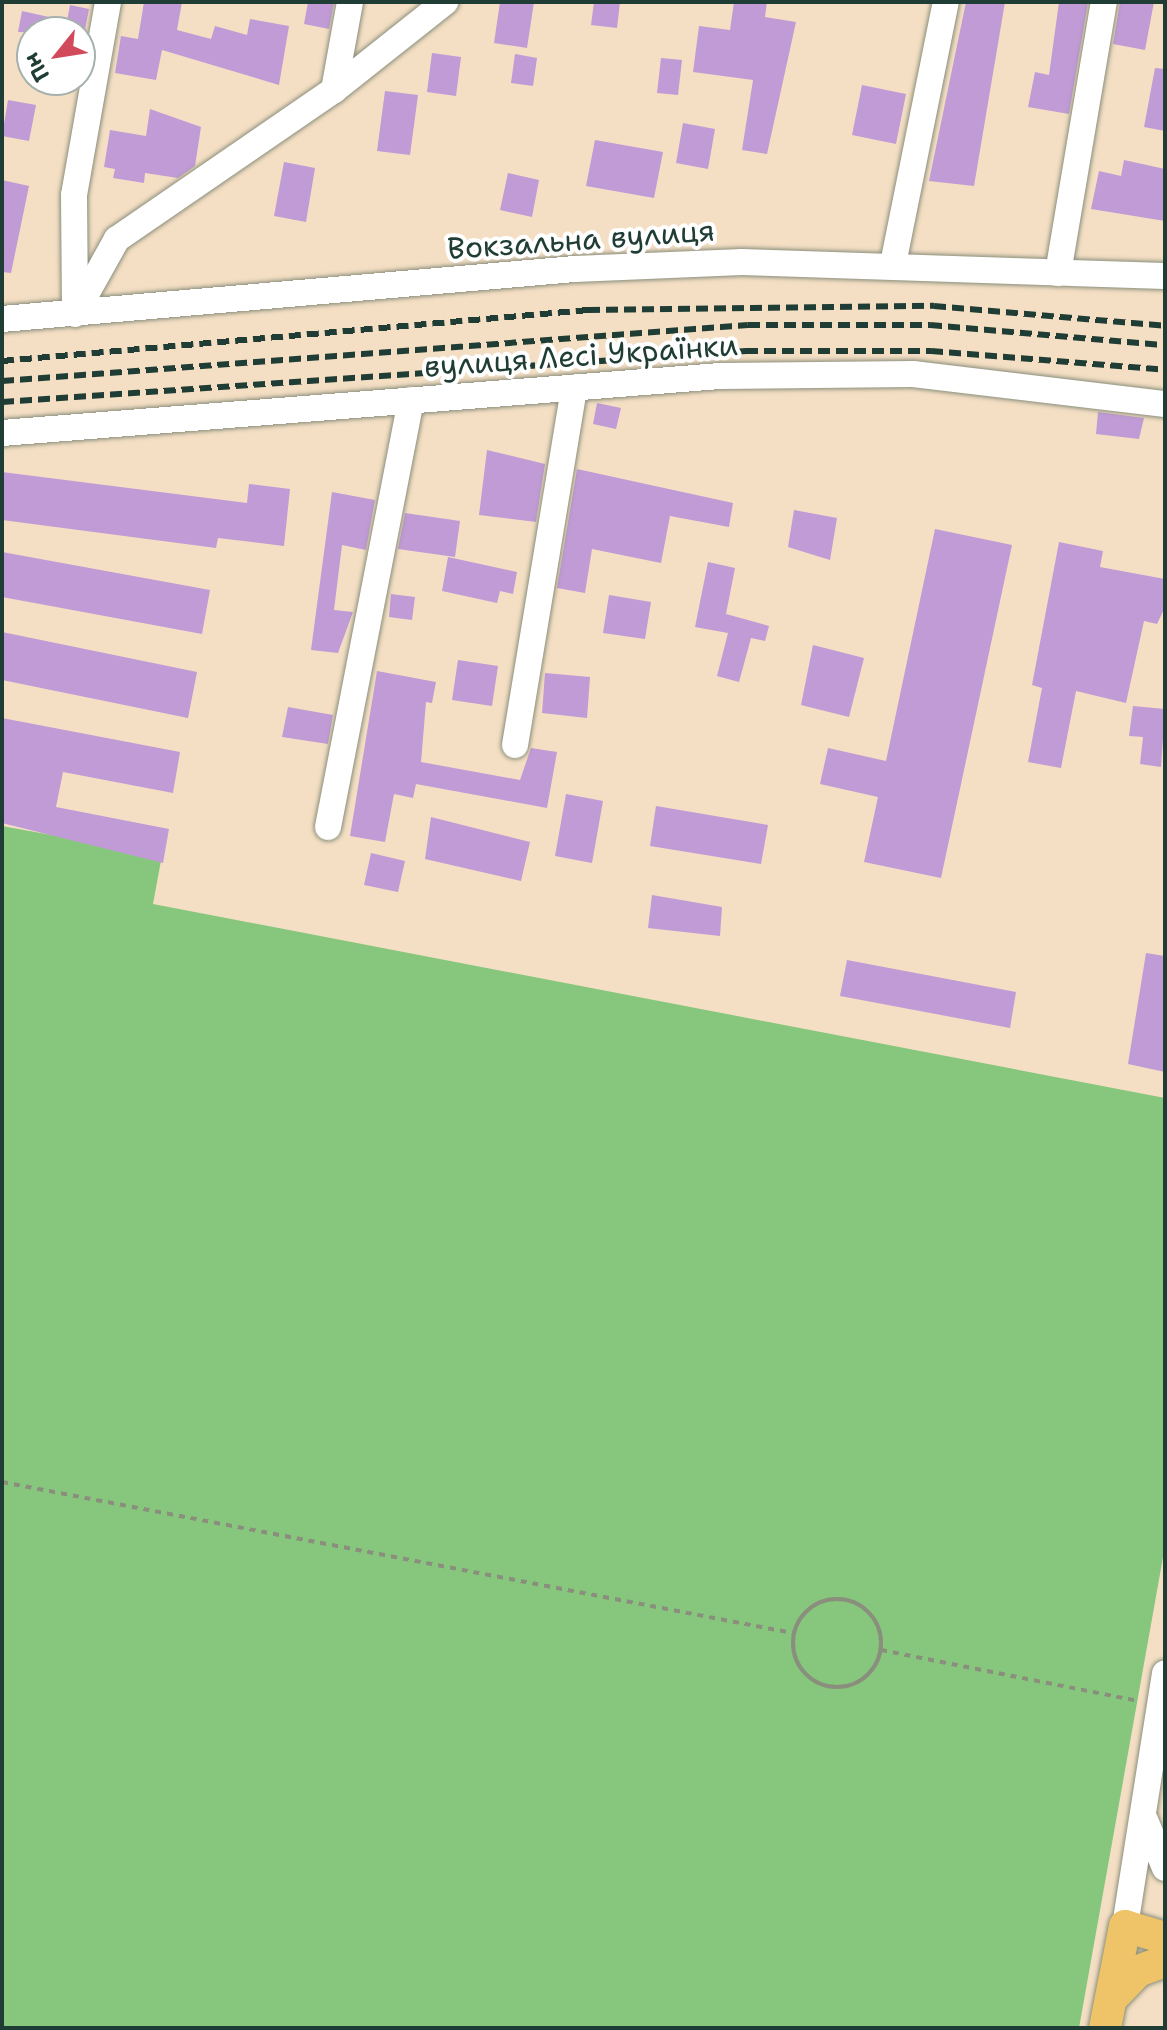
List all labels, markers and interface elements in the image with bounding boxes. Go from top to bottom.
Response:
north arrow [16,16,96,96]
text: Пн [17,47,56,87]
street label: Вокзальна вулиця [446,213,716,267]
street label: вулиця Лесі Українки [423,327,739,385]

